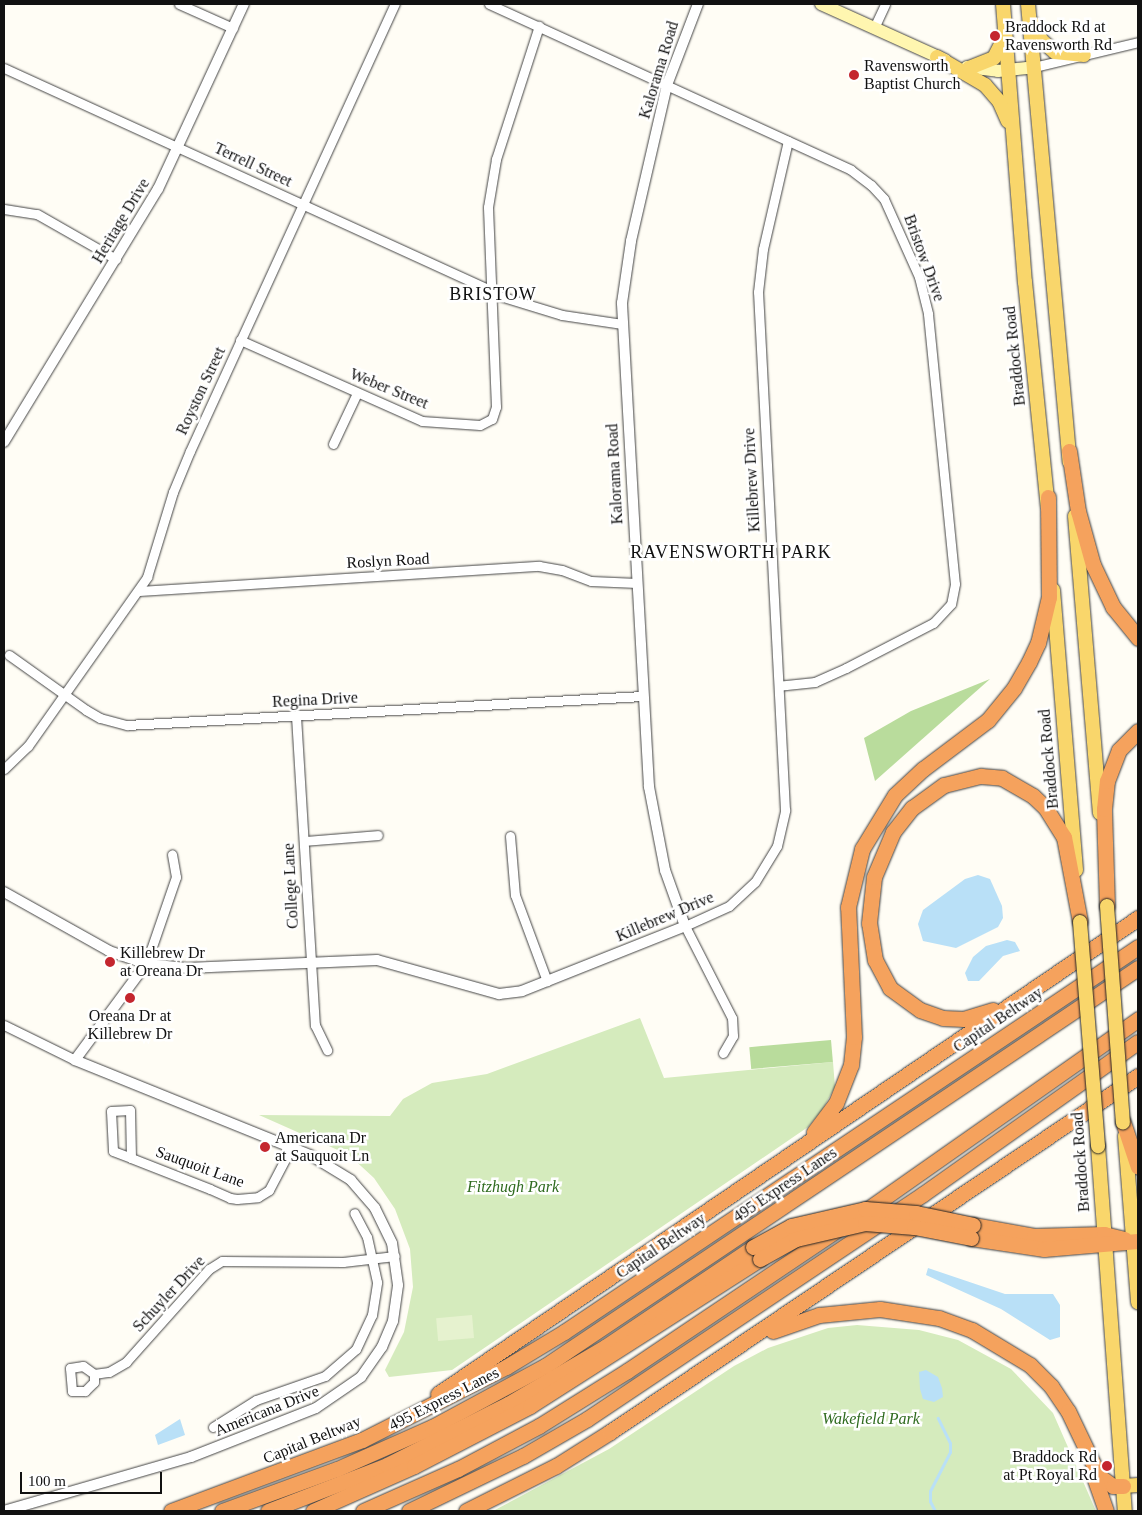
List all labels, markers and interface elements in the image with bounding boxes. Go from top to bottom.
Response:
place label: Braddock Rd at Ravensworth Rd [1005,17,1112,55]
street label: Kalorama Road [635,19,683,121]
marker: Braddock Rd at Ravensworth Rd [989,30,1001,42]
place label: Ravensworth Baptist Church [864,56,960,94]
marker: Ravensworth Baptist Church [848,69,860,81]
street label: Terrell Street [211,139,295,191]
street label: Heritage Drive [88,175,154,267]
street label: Bristow Drive [899,212,949,304]
district label: BRISTOW [448,283,538,305]
street label: Braddock Road [1000,305,1030,407]
street label: Royston Street [172,344,230,438]
street label: Weber Street [347,365,431,413]
street label: Kalorama Road [603,423,627,525]
street label: Killebrew Drive [740,427,764,533]
district label: RAVENSWORTH PARK [628,541,834,563]
street label: Roslyn Road [346,549,430,573]
street label: Regina Drive [272,688,358,712]
street label: Braddock Road [1035,708,1063,810]
street label: College Lane [279,843,303,929]
street label: Killebrew Drive [613,888,717,946]
place label: Killebrew Dr at Oreana Dr [120,943,205,981]
marker: Killebrew Dr at Oreana Dr [104,956,116,968]
street label: Capital Beltway [950,983,1046,1057]
marker: Oreana Dr at Killebrew Dr [124,992,136,1004]
place label: Oreana Dr at Killebrew Dr [88,1006,172,1044]
street label: Braddock Road [1068,1111,1094,1213]
place label: Americana Dr at Sauquoit Ln [275,1128,369,1166]
marker: Americana Dr at Sauquoit Ln [259,1141,271,1153]
street label: Sauquoit Lane [153,1142,247,1192]
street label: 495 Express Lanes [730,1143,840,1227]
park label: Fitzhugh Park [467,1177,559,1197]
street label: Capital Beltway [613,1209,709,1283]
street label: Schuyler Drive [129,1252,209,1336]
street label: 495 Express Lanes [386,1363,502,1435]
street label: Americana Drive [212,1381,322,1441]
park label: Wakefield Park [822,1409,920,1429]
street label: Capital Beltway [260,1412,364,1468]
place label: Braddock Rd at Pt Royal Rd [1003,1447,1097,1485]
marker: Braddock Rd at Pt Royal Rd [1101,1460,1113,1472]
scale bar [22,1462,165,1494]
text: 100 m [28,1473,66,1489]

